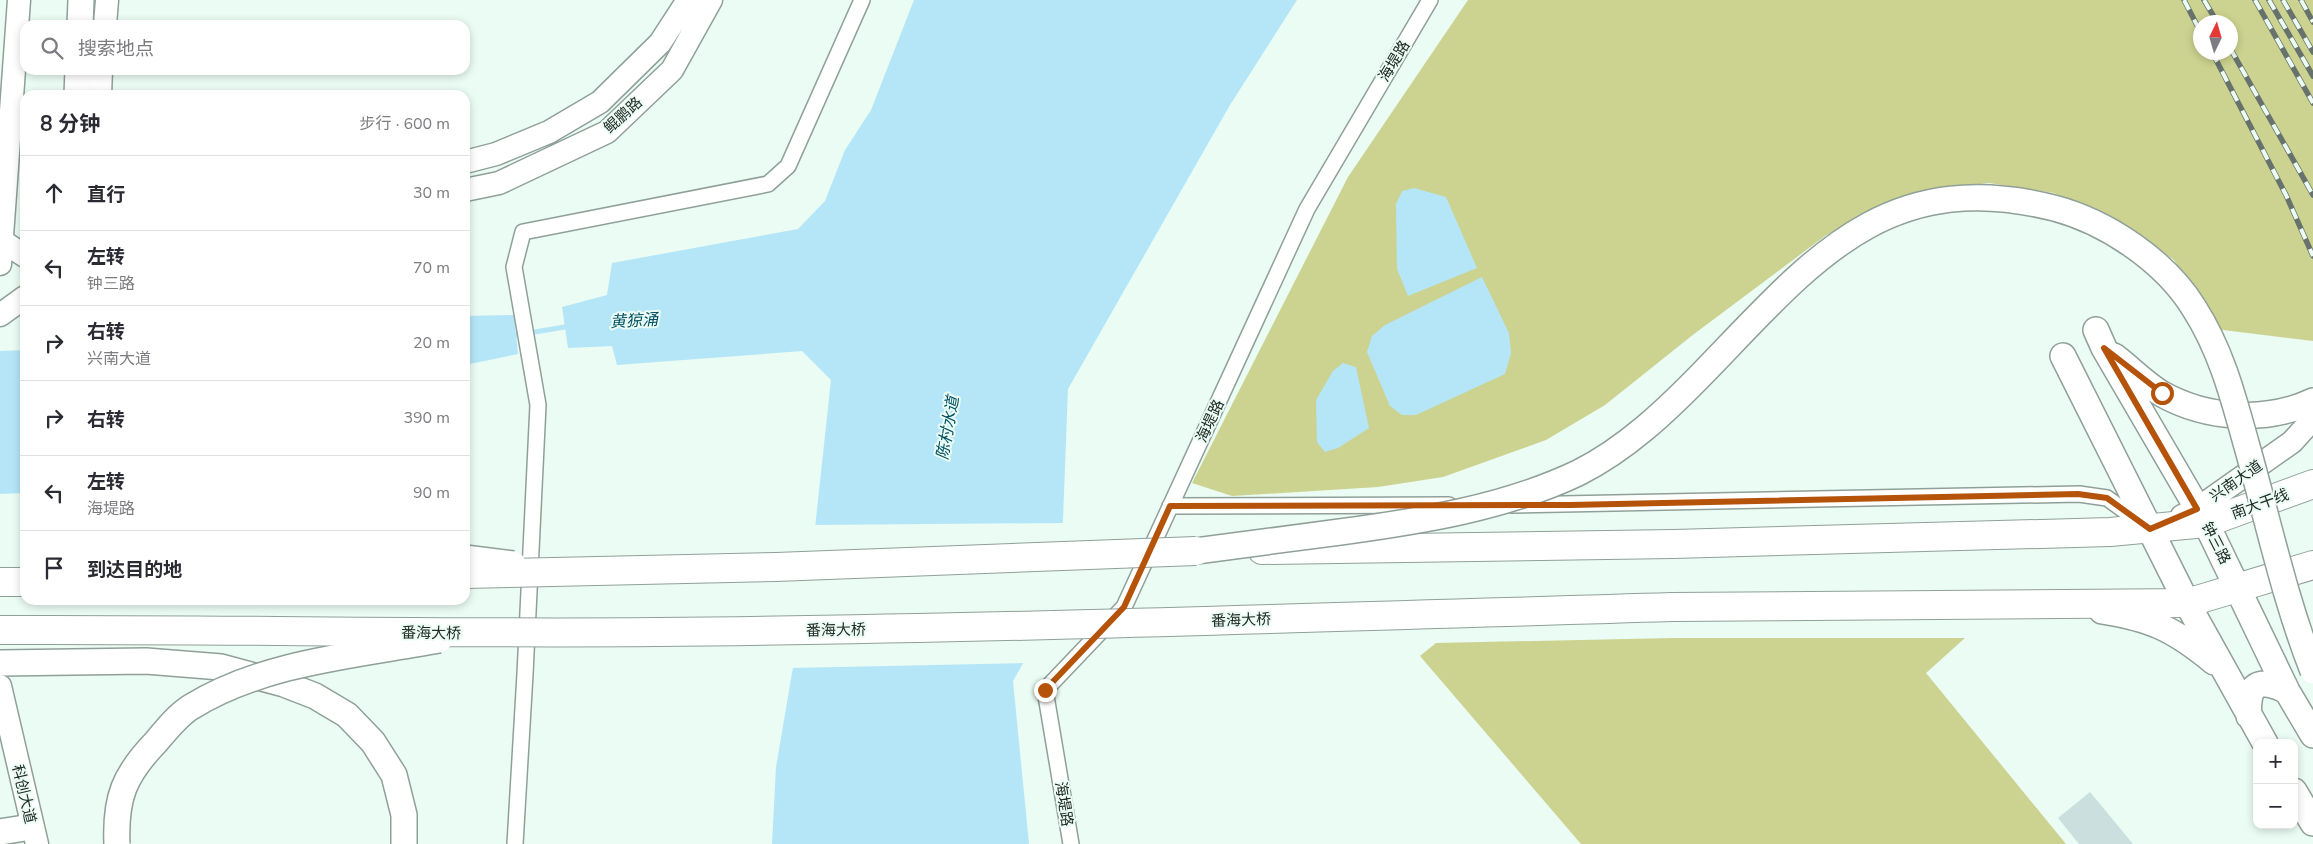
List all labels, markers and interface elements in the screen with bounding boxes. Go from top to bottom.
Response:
north arrow [2193,15,2238,60]
search box [20,20,470,75]
icon: search [38,34,66,62]
text: 搜索地点 [78,36,154,62]
street label: 海堤路 [1374,37,1414,85]
street label: 鲲鹏路 [600,93,646,137]
text: 8 分钟 [40,110,100,138]
text: 步行 · 600 m [360,113,450,135]
icon: ahead [40,179,68,207]
text: 直行 [87,182,125,208]
text: 30 m [413,182,450,204]
text: 左转 [87,244,125,270]
icon: left [40,254,68,282]
text: 70 m [413,257,450,279]
text: 钟三路 [87,273,135,295]
water label: 黄猄涌 [609,309,661,333]
text: 右转 [87,319,125,345]
icon: right [40,329,68,357]
text: 20 m [413,332,450,354]
text: 兴南大道 [87,348,151,370]
route start [2151,382,2174,405]
water label: 陈村水道 [932,393,965,461]
street label: 海堤路 [1191,396,1229,446]
icon: right [40,404,68,432]
text: 右转 [87,407,125,433]
text: 390 m [403,407,450,429]
street label: 兴南大道 [2206,456,2266,506]
text: 左转 [87,469,125,495]
icon: left [40,479,68,507]
text: 90 m [413,482,450,504]
street label: 南大干线 [2228,484,2292,524]
text: 海堤路 [87,498,135,520]
street label: 钟三路 [2197,518,2235,568]
icon: arrive [40,554,68,582]
text: 到达目的地 [87,557,182,583]
street label: 番海大桥 [1211,609,1271,631]
street label: 番海大桥 [806,619,866,641]
street label: 番海大桥 [401,622,461,644]
route end [1034,679,1057,702]
map controls [2253,739,2298,829]
button: + [2253,739,2298,784]
street label: 科创大道 [8,763,40,825]
street label: 海堤路 [1051,780,1077,828]
button: − [2253,784,2298,829]

